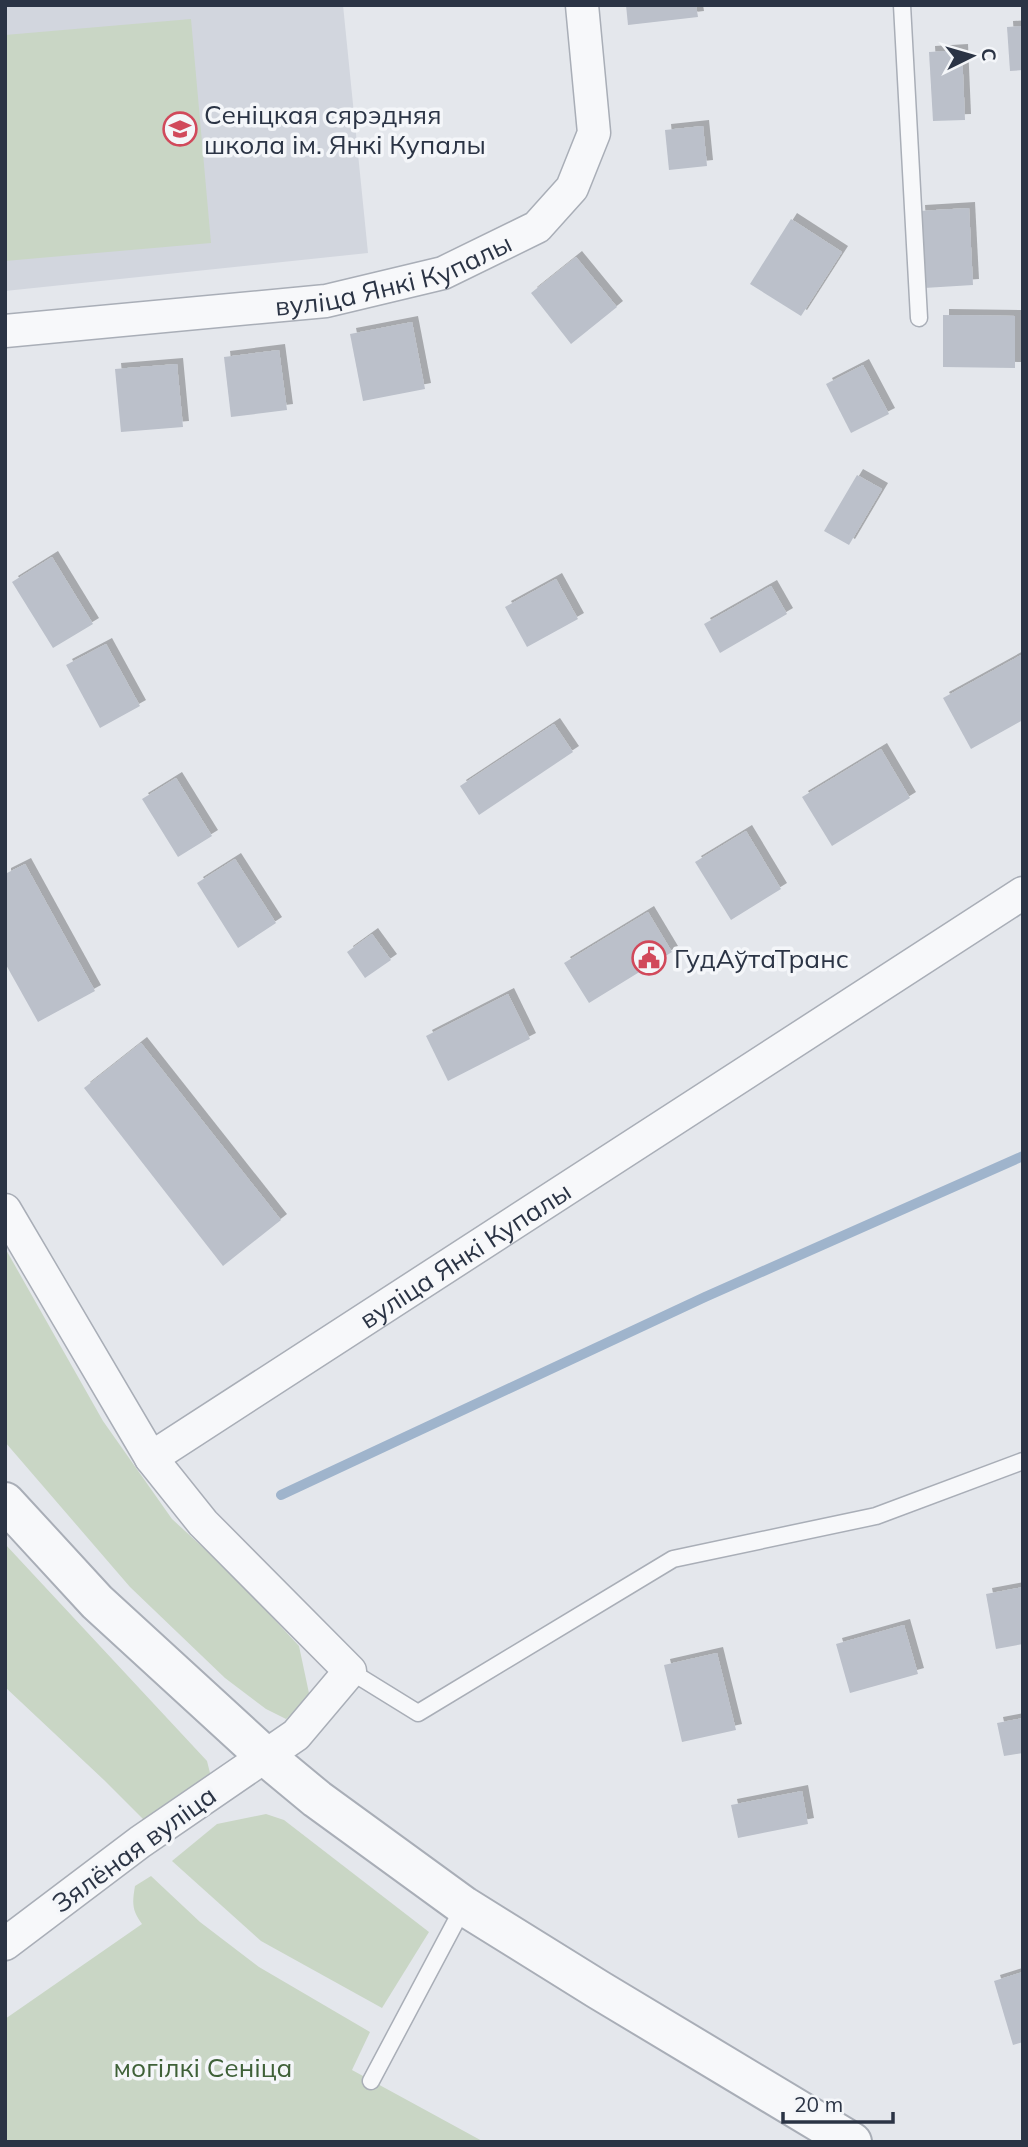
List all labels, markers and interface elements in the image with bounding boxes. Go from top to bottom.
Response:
north arrow [937,21,1007,91]
text: С [976,47,1001,62]
place label: Сеніцкая сярэдняя школа ім. Янкі Купалы [204,98,486,161]
school or university icon: Сеніцкая сярэдняя школа ім. Янкі Купалы [161,110,199,148]
street label: вуліца Янкі Купалы [274,226,517,322]
public building icon: ГудАўтаТранс [630,939,668,977]
place label: ГудАўтаТранс [674,942,849,975]
street label: вуліца Янкі Купалы [353,1174,577,1335]
street label: Зялёная вуліца [46,1778,222,1920]
park label: могілкі Сеніца [114,2051,292,2084]
scale bar [783,2080,893,2124]
text: 20 m [794,2091,843,2117]

